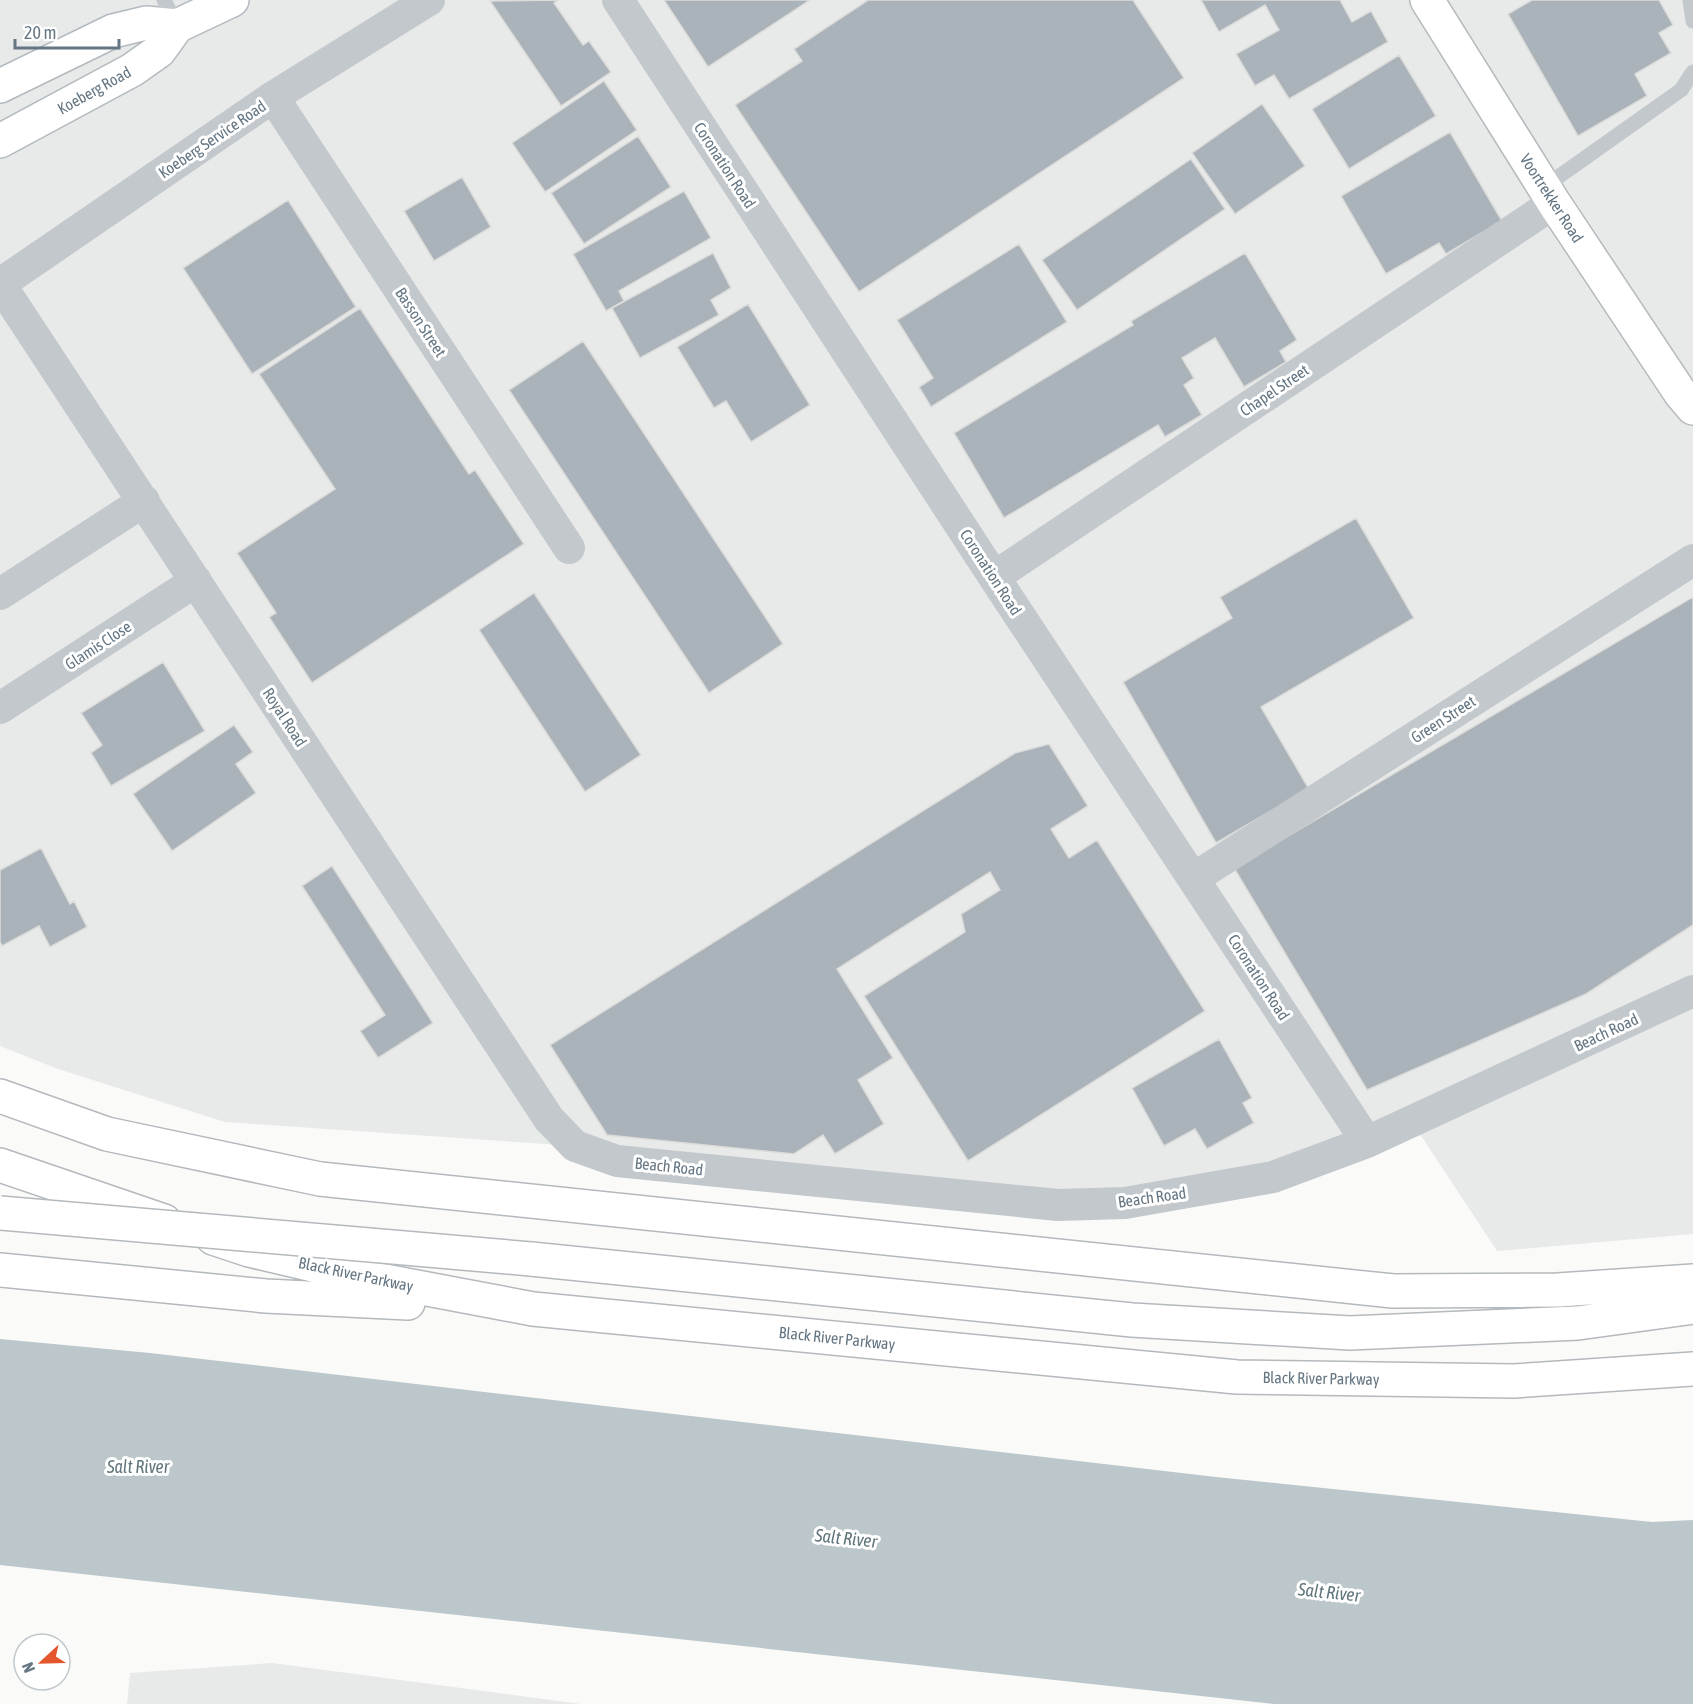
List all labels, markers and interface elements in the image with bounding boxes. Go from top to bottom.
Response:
scale bar [15,12,118,50]
text: 20 m [24,22,56,43]
street label: Koeberg Road [54,62,134,118]
street label: Koeberg Service Road [155,96,270,182]
street label: Coronation Road [691,119,759,211]
street label: Voortrekker Road [1517,150,1587,246]
street label: Basson Street [392,284,450,360]
street label: Chapel Street [1236,360,1313,420]
street label: Coronation Road [957,526,1025,618]
street label: Glamis Close [62,617,134,673]
street label: Royal Road [259,684,311,750]
street label: Green Street [1408,691,1479,746]
street label: Coronation Road [1225,931,1293,1023]
street label: Beach Road [1571,1009,1641,1055]
street label: Beach Road [634,1153,704,1179]
street label: Beach Road [1117,1183,1187,1211]
street label: Black River Parkway [297,1253,415,1296]
street label: Black River Parkway [778,1323,896,1354]
street label: Black River Parkway [1262,1368,1380,1389]
water label: Salt River [106,1456,170,1477]
water label: Salt River [813,1524,879,1552]
water label: Salt River [1296,1578,1362,1606]
north arrow [12,1632,72,1692]
text: N [18,1660,38,1675]

